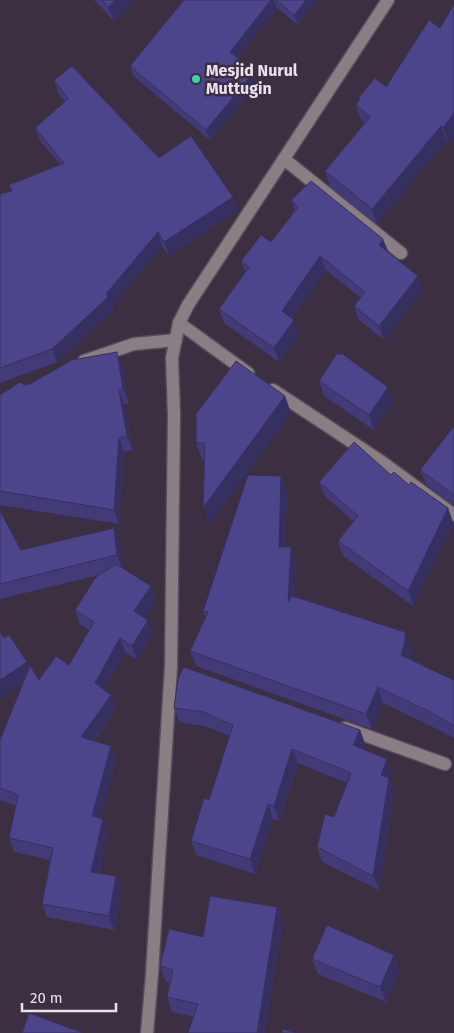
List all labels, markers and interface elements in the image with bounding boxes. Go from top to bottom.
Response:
place label: Mesjid Nurul Muttugin [206,61,298,98]
marker: Mesjid Nurul Muttugin [190,73,202,85]
scale bar [22,980,116,1012]
text: 20 m [30,989,63,1007]

